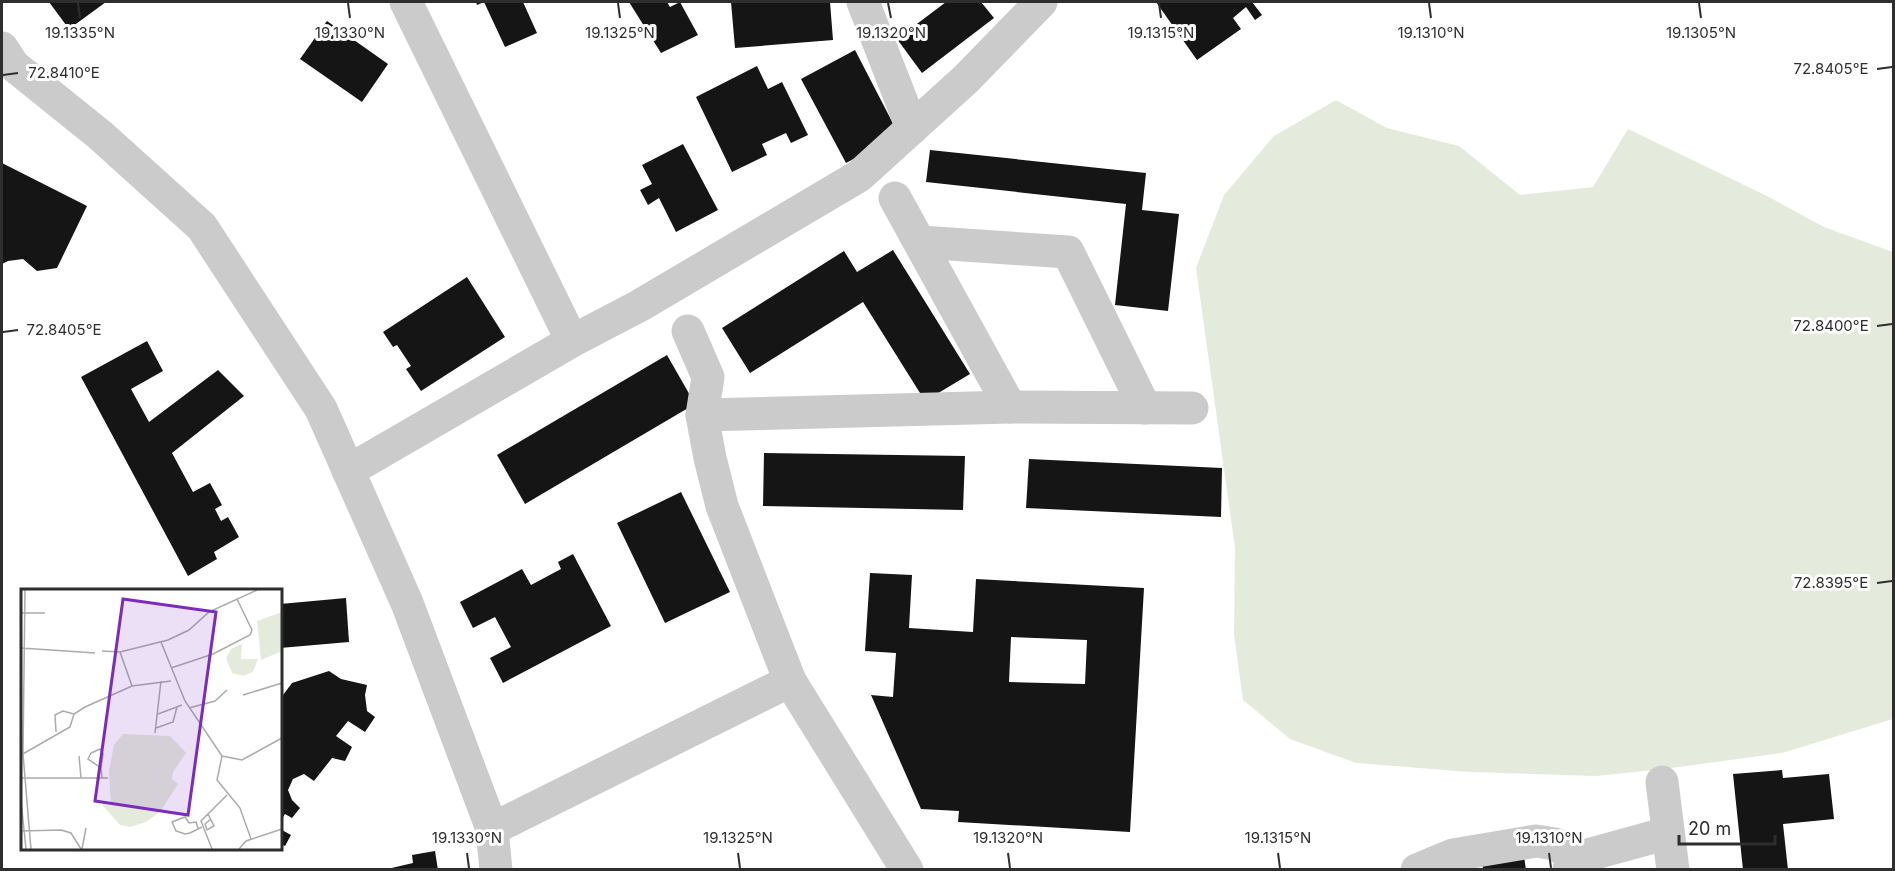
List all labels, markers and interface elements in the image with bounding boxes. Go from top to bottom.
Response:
text: 19.1335°N [45,23,115,42]
text: 19.1330°N [315,23,385,42]
text: 19.1325°N [585,23,655,42]
text: 19.1320°N [856,23,926,42]
text: 19.1315°N [1128,23,1194,42]
text: 19.1310°N [1397,23,1465,42]
text: 19.1305°N [1666,23,1736,42]
text: 72.8405°E [1793,59,1869,78]
text: 72.8410°E [28,63,100,82]
text: 72.8400°E [1793,316,1869,335]
text: 72.8405°E [26,320,102,339]
text: 72.8395°E [1794,573,1868,592]
inset map [21,589,282,850]
scale bar [1679,808,1775,846]
text: 20 m [1688,818,1731,839]
text: 19.1330°N [432,828,502,847]
text: 19.1325°N [703,828,773,847]
text: 19.1320°N [973,828,1043,847]
text: 19.1315°N [1245,828,1311,847]
text: 19.1310°N [1515,828,1583,847]

